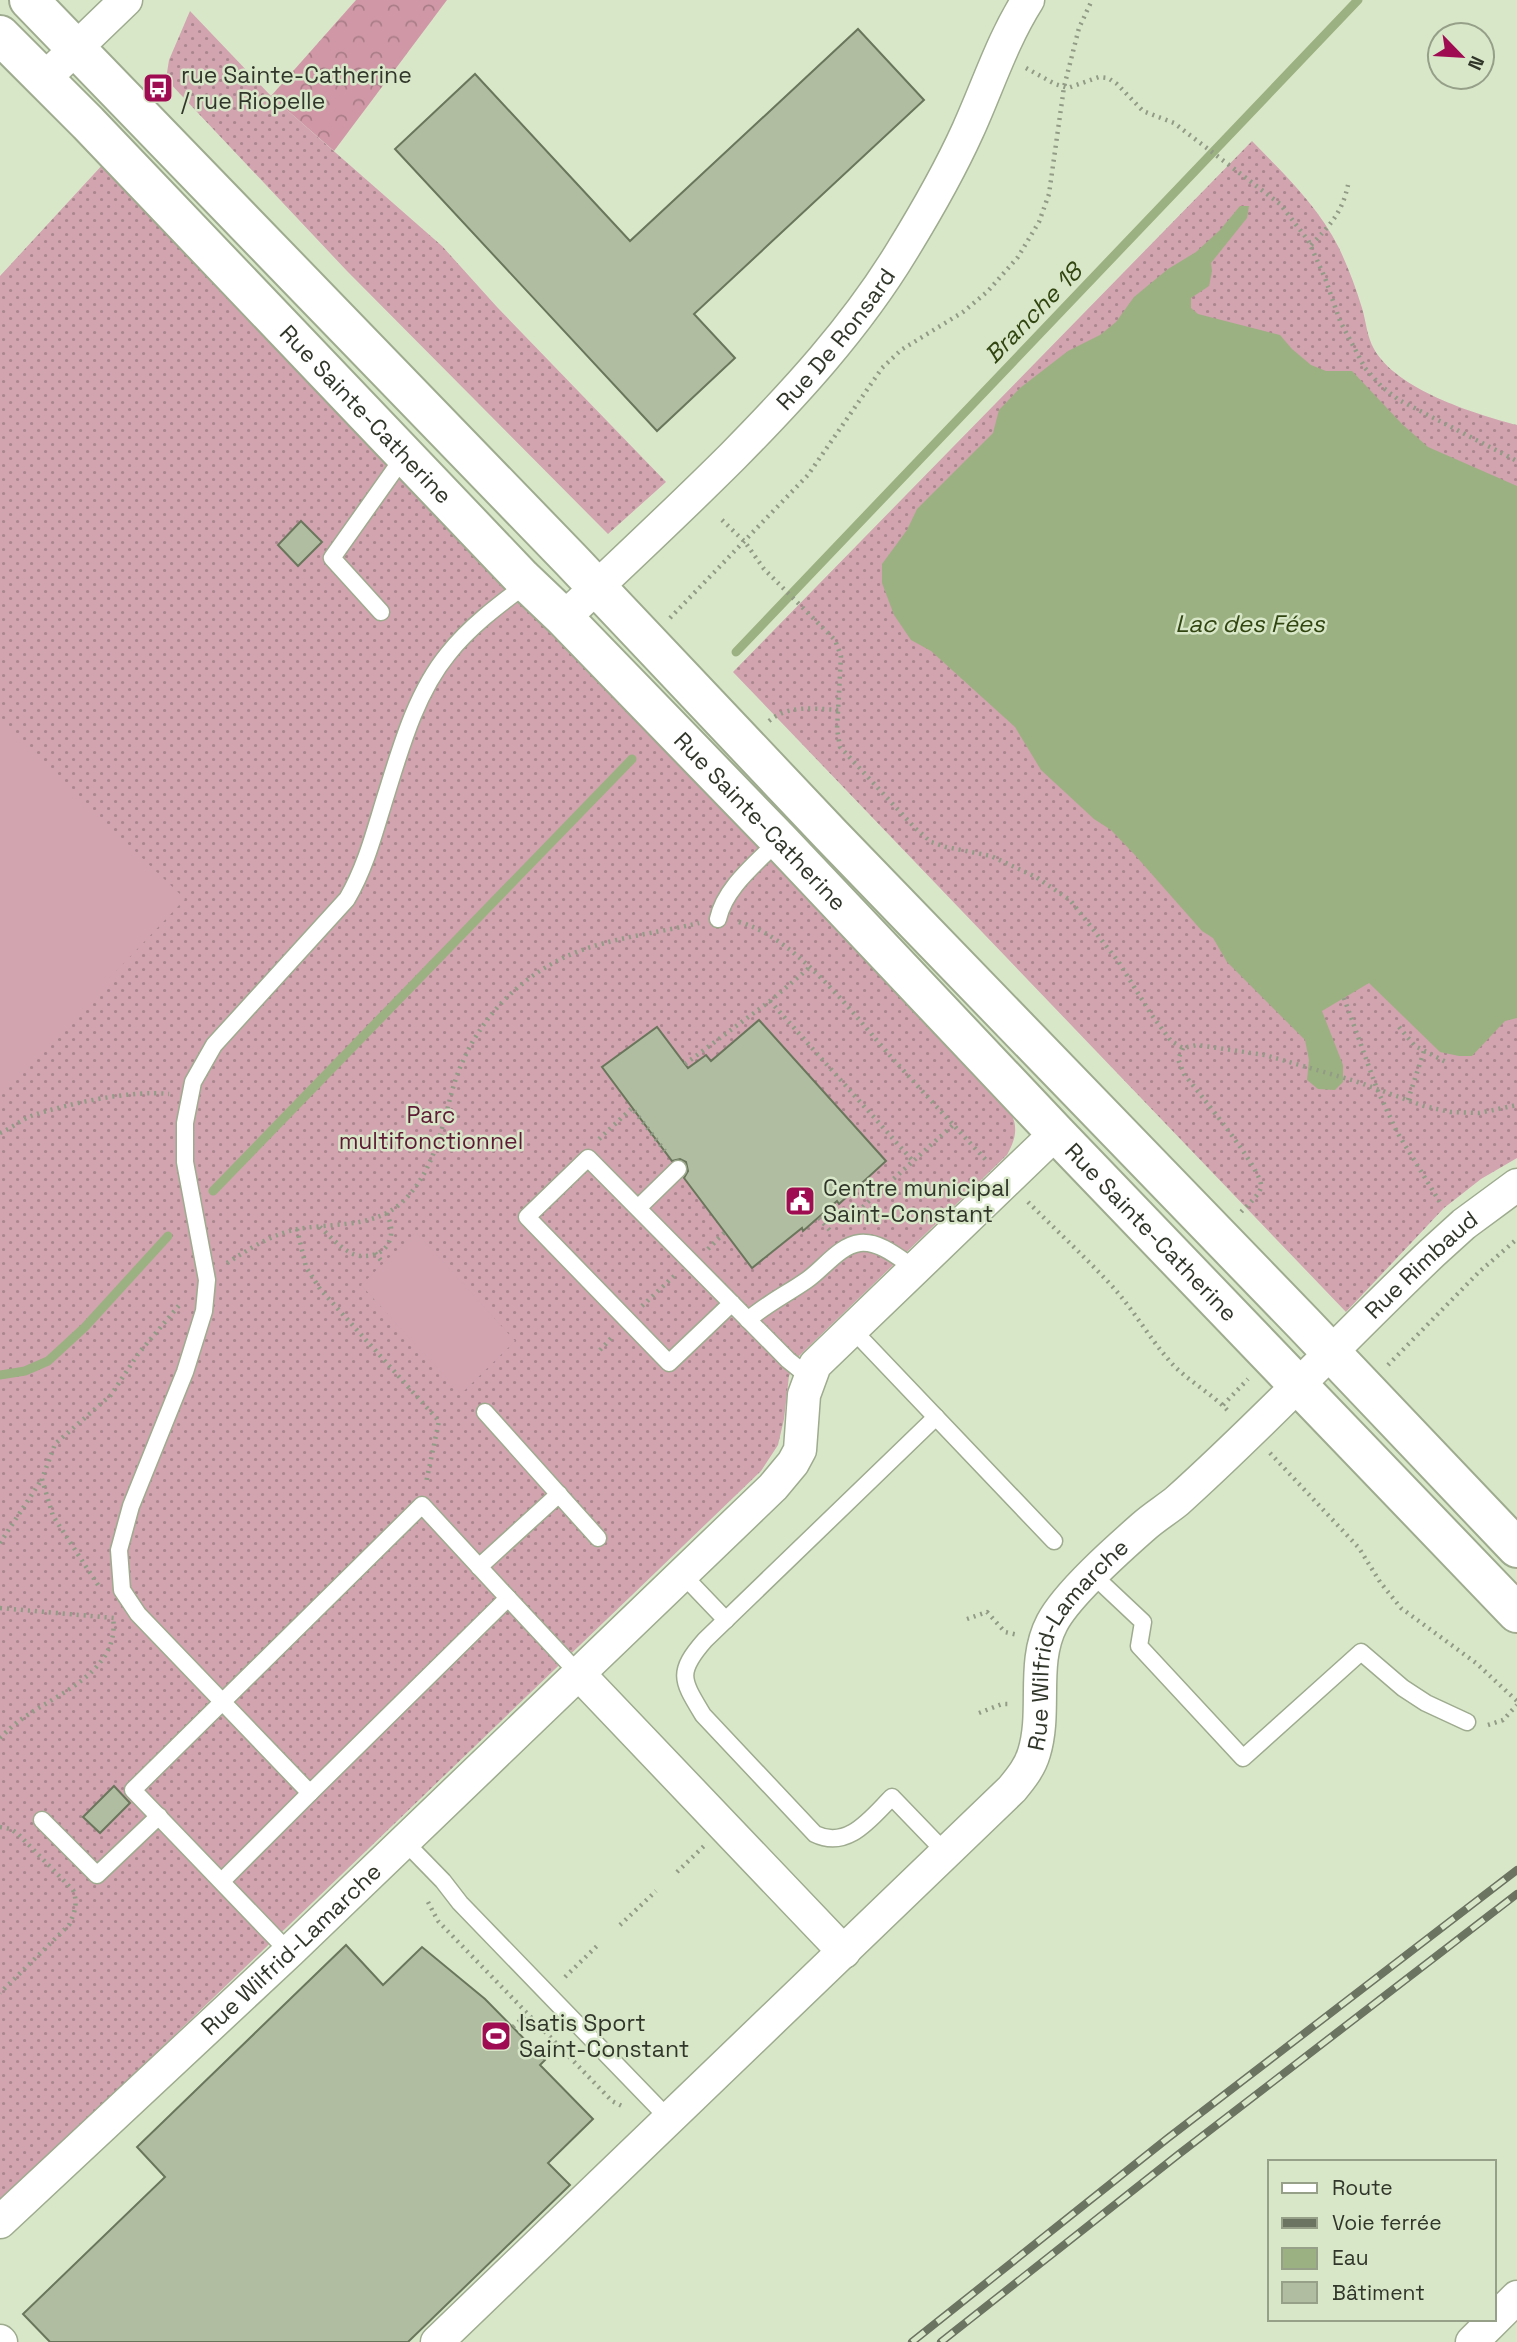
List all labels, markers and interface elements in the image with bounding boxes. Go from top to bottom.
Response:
north arrow [1426,21,1496,91]
text: N [1462,52,1490,74]
place label: rue Sainte-Catherine / rue Riopelle [181,60,412,116]
bus stop icon: rue Sainte-Catherine / rue Riopelle [141,71,175,105]
water label: Branche 18 [978,254,1091,370]
street label: Rue De Ronsard [770,262,902,417]
street label: Rue Sainte-Catherine [273,318,458,510]
water label: Lac des Fées [1175,608,1326,639]
street label: Rue Sainte-Catherine [668,726,853,917]
park label: Parc multifonctionnel [339,1100,523,1156]
street label: Rue Sainte-Catherine [1058,1136,1244,1328]
place label: Centre municipal Saint-Constant [823,1173,1010,1229]
public building icon: Centre municipal Saint-Constant [783,1184,817,1218]
street label: Rue Rimbaud [1358,1204,1484,1325]
street label: Rue Wilfrid-Lamarche [1020,1532,1135,1753]
street label: Rue Wilfrid-Lamarche [194,1856,388,2042]
place label: Isatis Sport Saint-Constant [519,2008,689,2064]
sports icon: Isatis Sport Saint-Constant [479,2019,513,2053]
legend [1268,2160,1496,2321]
text: Route [1332,2174,1393,2201]
text: Voie ferrée [1332,2209,1442,2236]
text: Eau [1332,2244,1369,2271]
text: Bâtiment [1332,2279,1425,2306]

